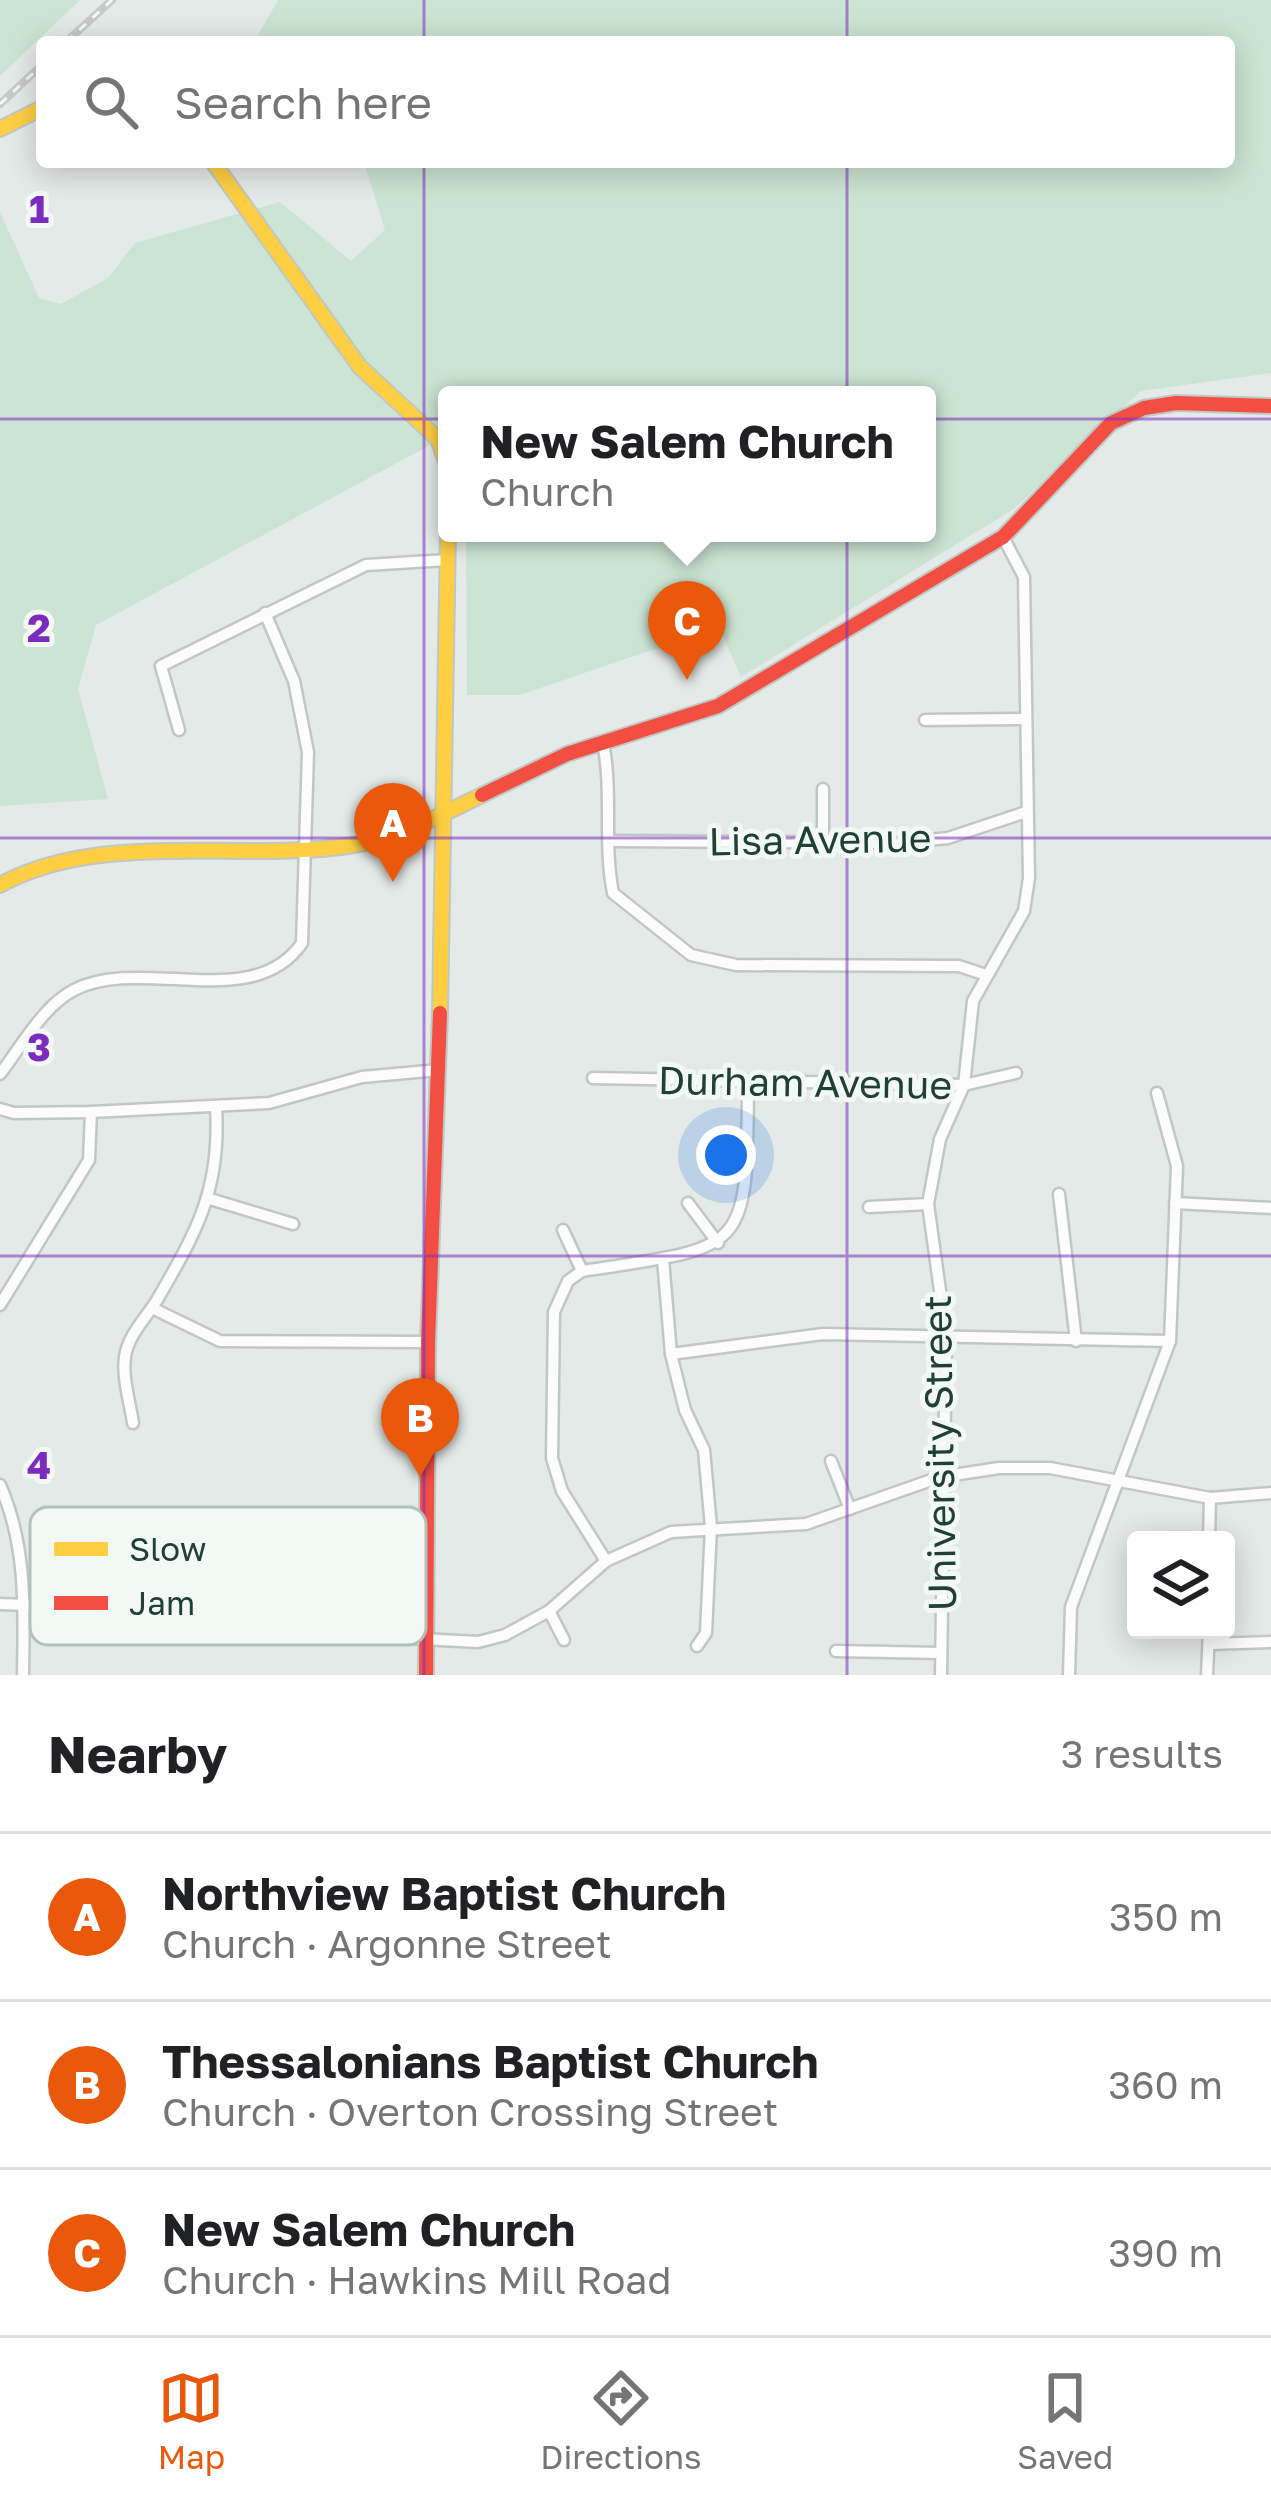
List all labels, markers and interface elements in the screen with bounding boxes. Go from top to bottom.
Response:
search box [36,36,1235,168]
icon: search [78,69,144,135]
text: Search here [174,75,432,129]
text: 1 [29,185,49,232]
popup [438,386,936,542]
text: New Salem Church [480,414,894,468]
text: Church [480,468,615,515]
pin: C [648,581,726,680]
text: 2 [27,604,51,651]
pin: A [354,783,432,882]
street label: Lisa Avenue [708,814,932,864]
text: 3 [27,1023,51,1070]
street label: Durham Avenue [658,1056,952,1108]
your location [696,1125,756,1185]
street label: University Street [913,1294,965,1612]
pin: B [381,1378,459,1477]
text: 4 [27,1441,51,1488]
legend [30,1507,426,1645]
text: Slow [129,1529,207,1568]
map controls [1127,1531,1235,1639]
button: layers [1127,1531,1235,1639]
text: Jam [129,1583,195,1622]
text: Nearby [48,1723,227,1784]
text: 3 results [1061,1730,1223,1777]
text: Northview Baptist Church [162,1866,726,1920]
text: A [73,1893,101,1940]
text: 350 m [1109,1893,1223,1940]
text: Church · Argonne Street [162,1920,611,1967]
text: Thessalonians Baptist Church [162,2034,818,2088]
text: B [73,2061,101,2108]
text: 360 m [1108,2061,1223,2108]
text: Church · Overton Crossing Street [162,2088,778,2135]
text: New Salem Church [162,2202,575,2256]
text: C [73,2229,101,2276]
text: 390 m [1108,2229,1223,2276]
text: Church · Hawkins Mill Road [162,2256,671,2303]
tab: Map [158,2365,225,2476]
tab: Directions [540,2365,702,2476]
tab: Saved [1017,2365,1113,2476]

